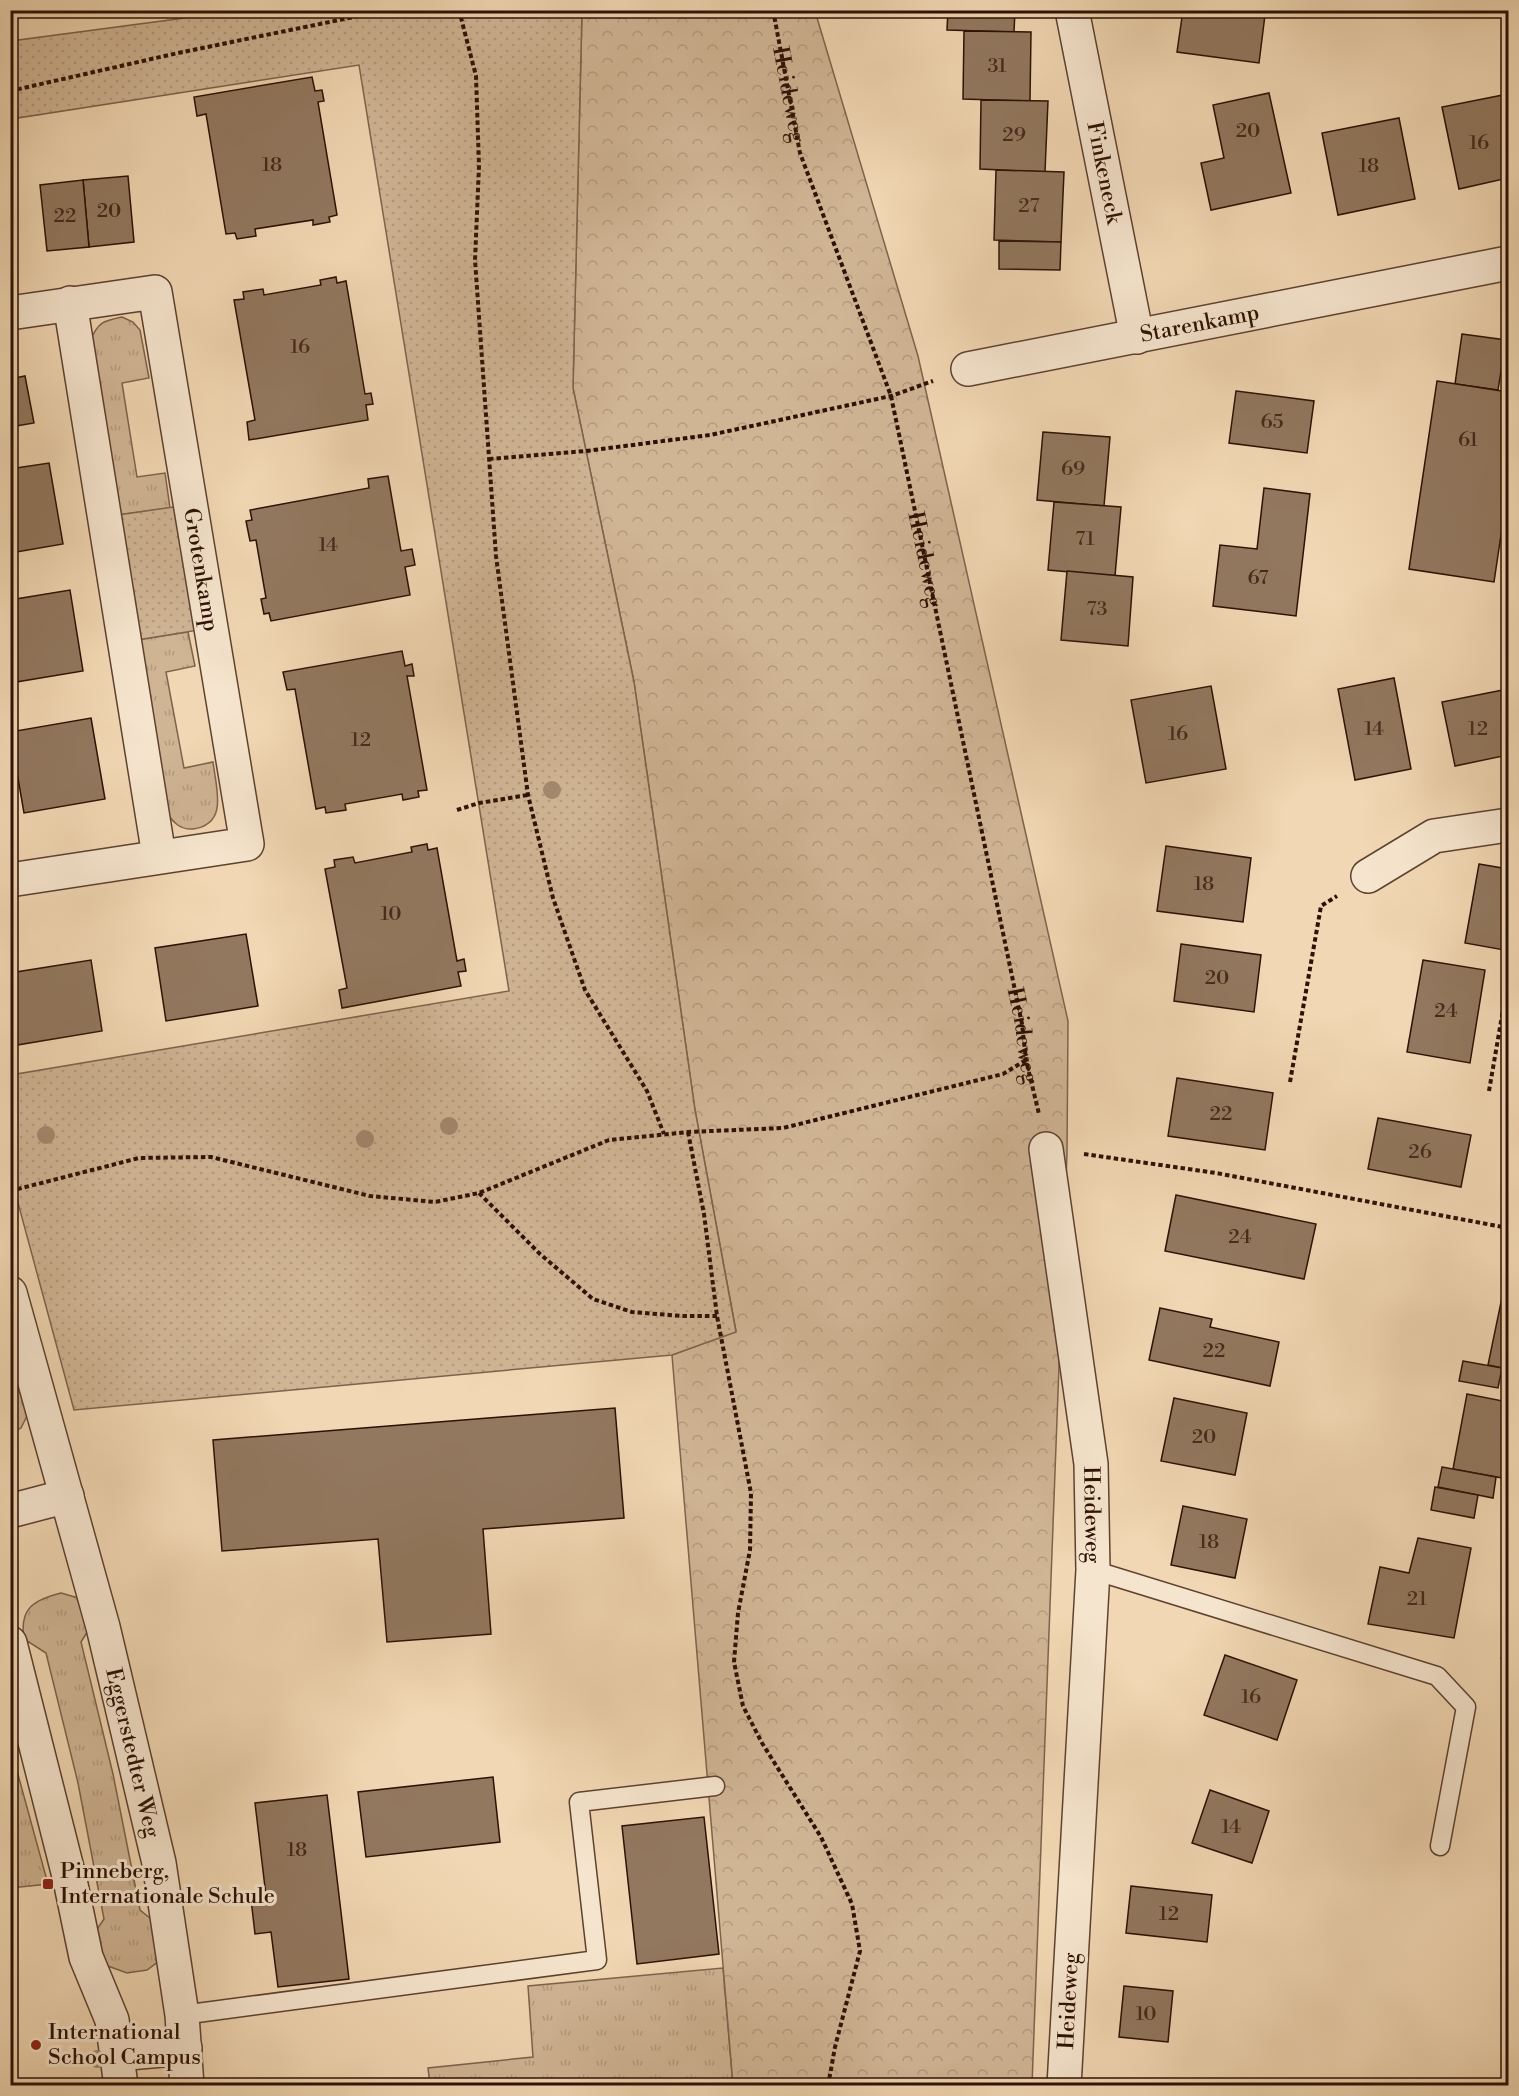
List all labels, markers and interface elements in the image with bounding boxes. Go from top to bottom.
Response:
street label: Heideweg [767,44,811,145]
house number: 31 [987,54,1007,79]
street label: Finkeneck [1081,119,1128,228]
house number: 20 [1236,119,1260,144]
house number: 29 [1002,123,1026,148]
house number: 16 [1469,131,1489,156]
house number: 18 [262,153,282,178]
house number: 18 [1359,154,1379,179]
house number: 27 [1018,194,1040,219]
house number: 20 [97,199,121,224]
house number: 22 [54,204,76,229]
street label: Starenkamp [1138,299,1261,348]
house number: 16 [290,335,310,360]
house number: 65 [1260,410,1284,435]
house number: 61 [1458,428,1478,453]
house number: 69 [1061,457,1085,482]
street label: Grotenkamp [178,506,225,633]
street label: Heideweg [902,509,948,610]
house number: 71 [1075,527,1095,552]
house number: 14 [318,533,338,558]
house number: 67 [1247,566,1269,591]
house number: 73 [1087,597,1107,622]
house number: 14 [1364,717,1384,742]
house number: 12 [1468,717,1488,742]
house number: 16 [1168,722,1188,747]
house number: 12 [351,728,371,753]
house number: 18 [1194,872,1214,897]
house number: 10 [380,902,402,927]
house number: 20 [1205,966,1229,991]
street label: Heideweg [1001,985,1045,1087]
house number: 24 [1434,999,1458,1024]
house number: 22 [1210,1102,1232,1127]
house number: 26 [1408,1140,1432,1165]
house number: 24 [1228,1225,1252,1250]
house number: 22 [1203,1339,1225,1364]
house number: 20 [1192,1425,1216,1450]
street label: Heideweg [1078,1466,1106,1564]
house number: 18 [1199,1530,1219,1555]
house number: 21 [1407,1587,1428,1612]
street label: Eggerstedter Weg [100,1665,166,1841]
house number: 16 [1241,1685,1261,1710]
house number: 14 [1221,1815,1241,1840]
house number: 18 [287,1838,307,1863]
place label: Pinneberg, Internationale Schule [60,1858,275,1910]
marker: Pinneberg, Internationale Schule [41,1877,55,1891]
house number: 12 [1159,1902,1179,1927]
street label: Heideweg [1053,1951,1085,2050]
house number: 10 [1135,2002,1157,2027]
place label: International School Campus [48,2019,201,2071]
marker: International School Campus [29,2038,43,2052]

